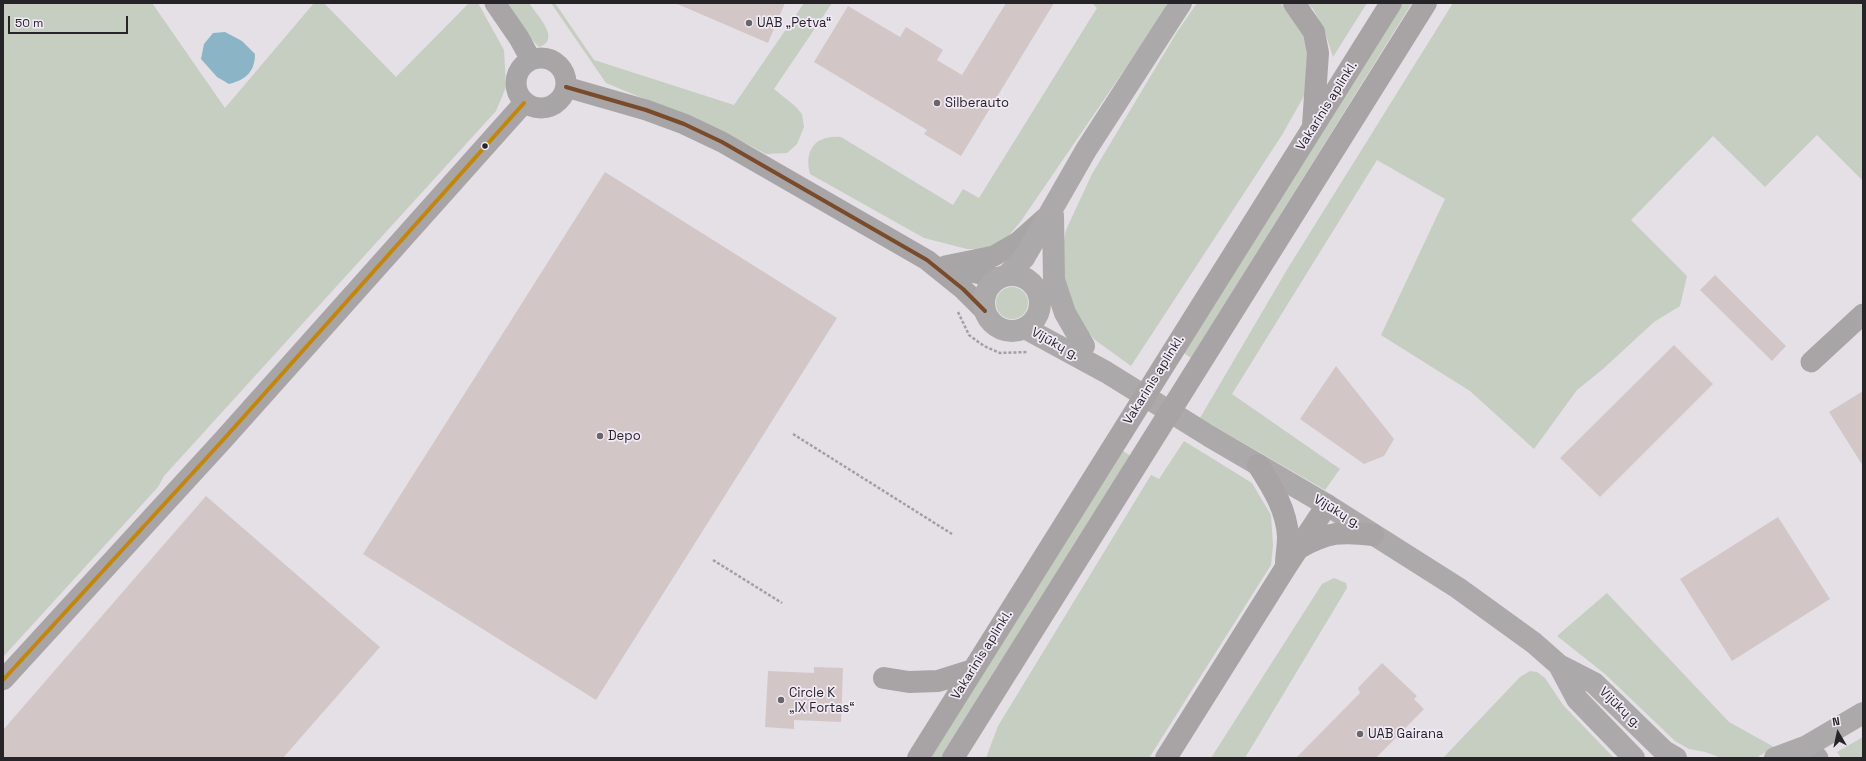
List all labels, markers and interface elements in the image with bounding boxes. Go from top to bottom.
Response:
scale bar [10,8,130,34]
text: 50 m [15,15,43,31]
place label: UAB „Petva“ [757,15,832,31]
marker: UAB „Petva“ [744,18,754,28]
street label: Vakarinis aplinkl. [1293,58,1361,154]
place label: Silberauto [945,95,1009,111]
marker: Silberauto [932,98,942,108]
unlabelled marker [480,141,490,151]
street label: Vijūkų g. [1028,324,1082,364]
street label: Vakarinis aplinkl. [1120,332,1188,428]
place label: Depo [608,428,641,444]
marker: Depo [595,431,605,441]
street label: Vijūkų g. [1311,492,1363,532]
street label: Vakarinis aplinkl. [948,607,1016,703]
street label: Vijūkų g. [1596,684,1644,732]
place label: Circle K „IX Fortas“ [789,685,855,716]
marker: Circle K „IX Fortas“ [776,695,786,705]
north arrow [1818,713,1858,753]
text: N [1831,714,1841,729]
place label: UAB Gairana [1368,726,1443,742]
marker: UAB Gairana [1355,729,1365,739]

